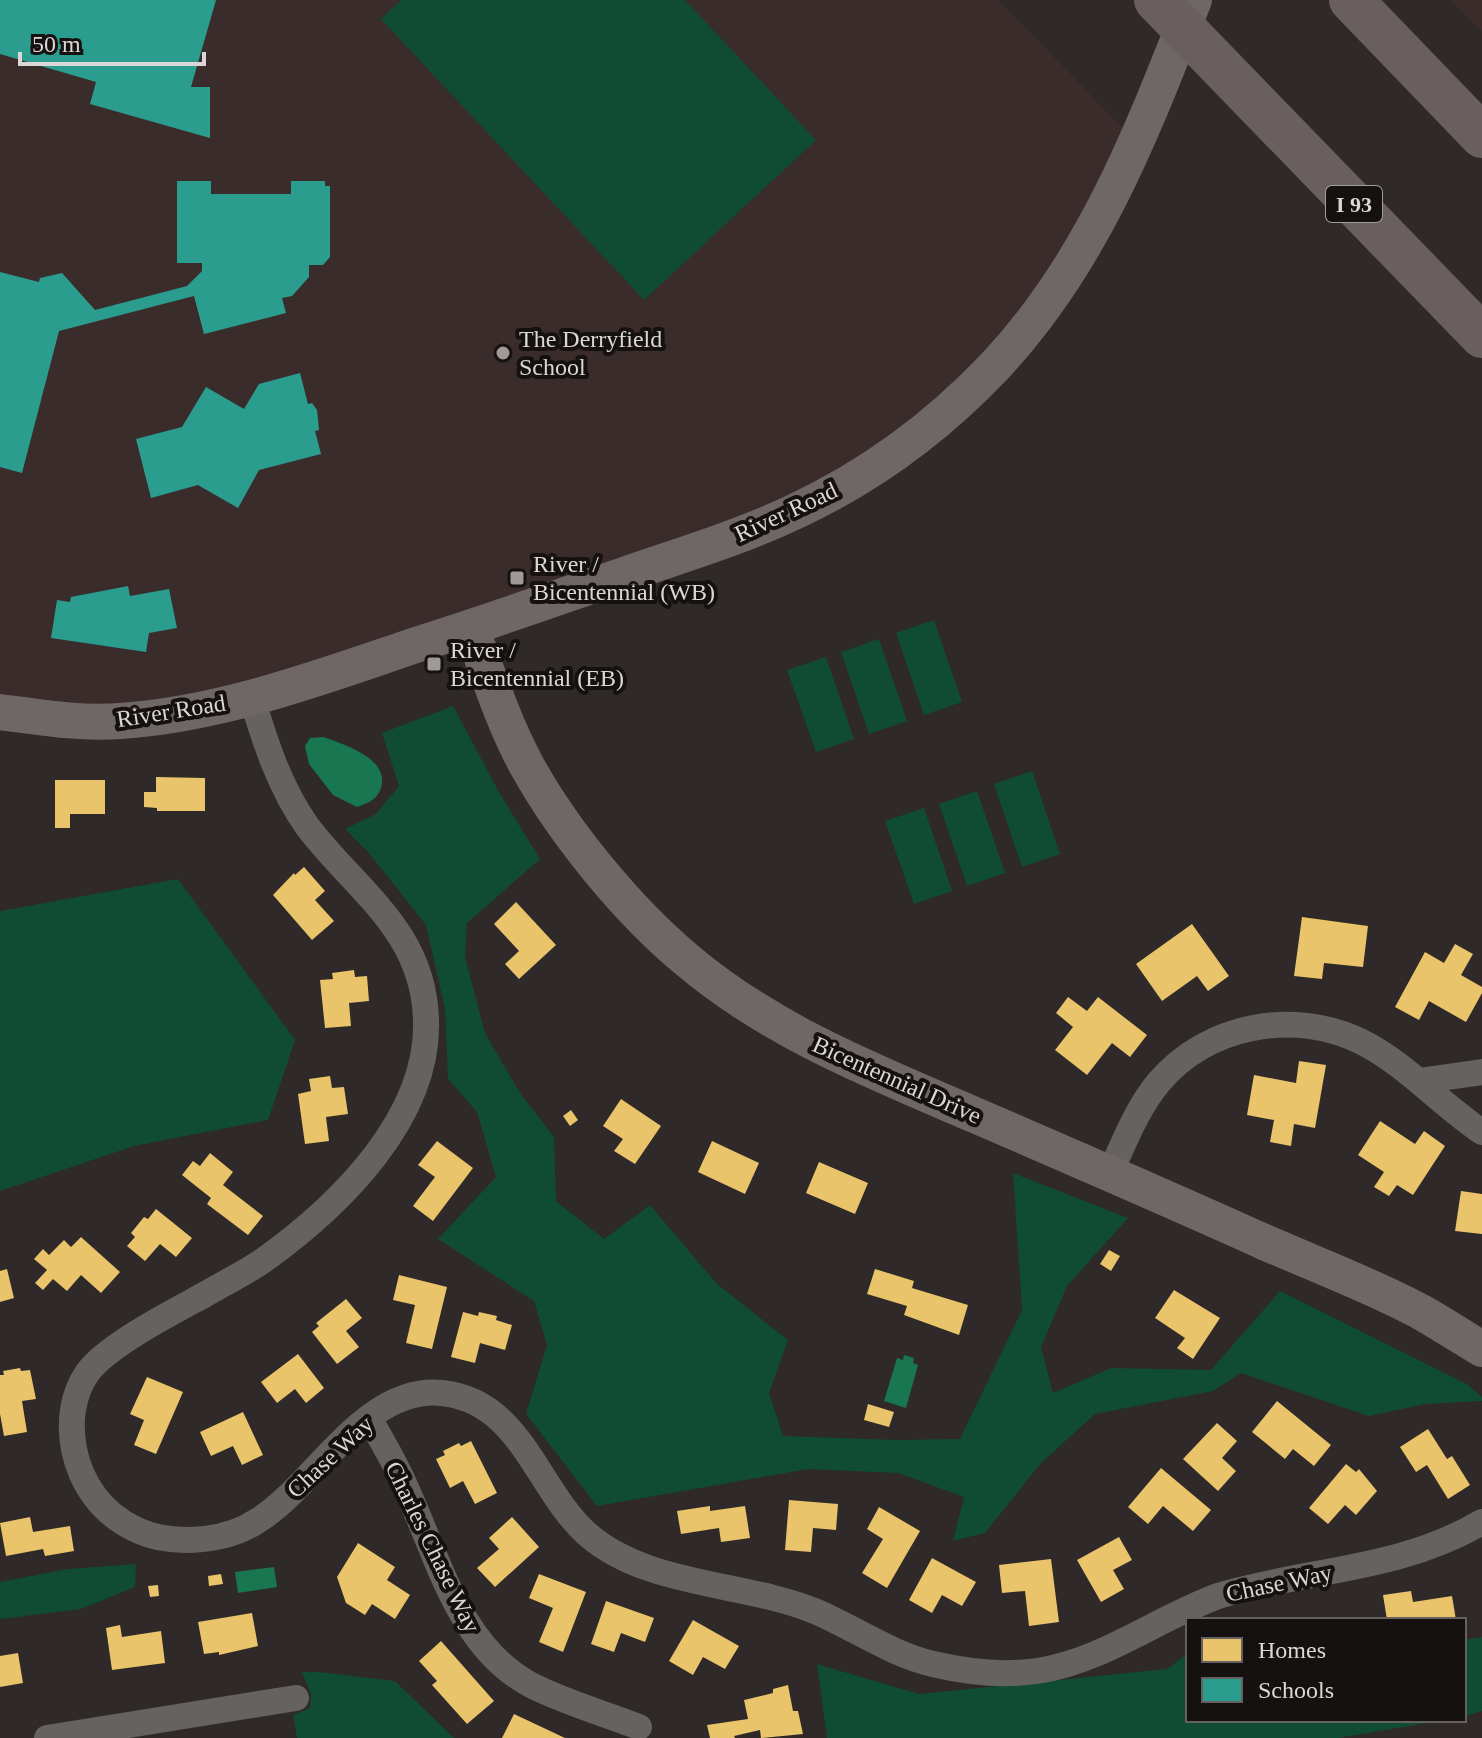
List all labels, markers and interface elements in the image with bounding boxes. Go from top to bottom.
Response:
scale bar [20,16,204,66]
text: 50 m [32,31,81,57]
road number: I 93 [1326,186,1382,222]
place label: The Derryfield School [519,326,662,380]
marker: The Derryfield School [494,344,512,362]
street label: River Road [731,477,841,547]
place label: River / Bicentennial (WB) [533,551,715,605]
marker: River / Bicentennial (WB) [508,569,526,587]
place label: River / Bicentennial (EB) [450,637,624,691]
marker: River / Bicentennial (EB) [425,655,443,673]
street label: River Road [115,690,227,732]
street label: Bicentennial Drive [809,1031,985,1129]
street label: Chase Way [282,1411,378,1503]
street label: Charles Chase Way [380,1457,486,1637]
street label: Chase Way [1224,1559,1334,1607]
legend [1186,1618,1466,1722]
text: Homes [1258,1637,1326,1663]
text: Schools [1258,1677,1334,1703]

